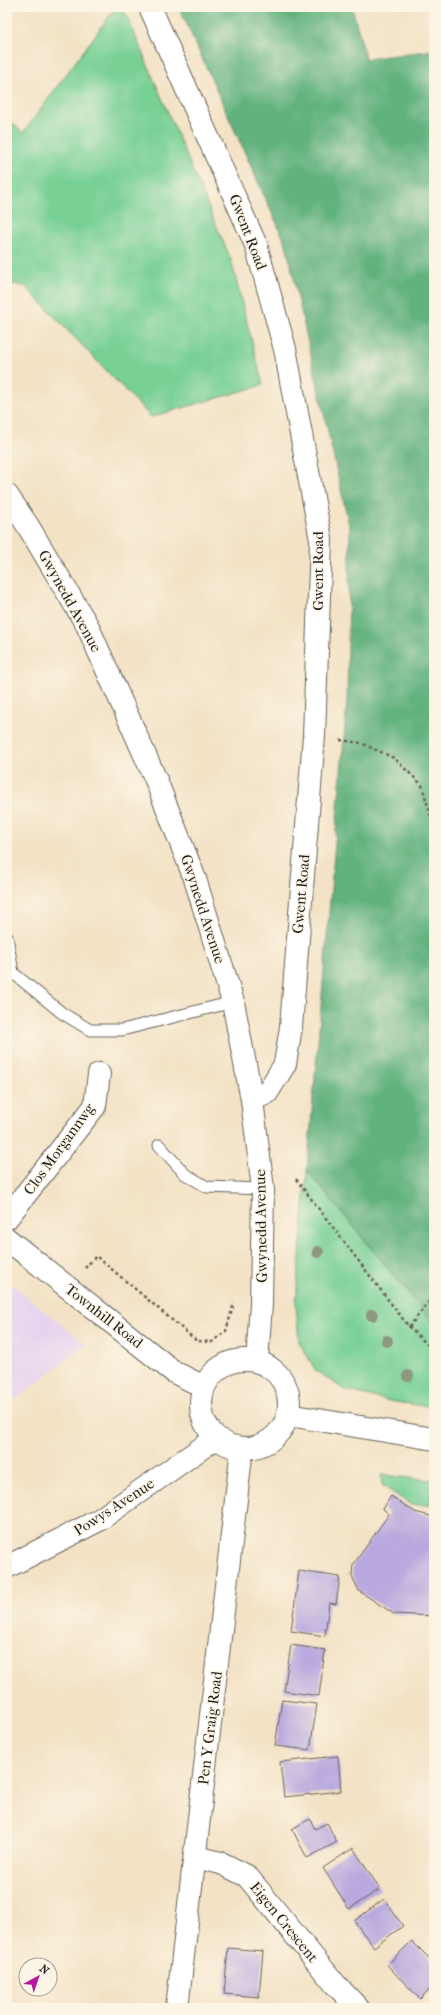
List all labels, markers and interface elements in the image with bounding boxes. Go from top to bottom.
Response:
street label: Gwent Road [225,192,271,273]
street label: Gwent Road [309,530,327,611]
street label: Gwynedd Avenue [35,547,106,656]
street label: Gwynedd Avenue [177,852,229,966]
street label: Gwent Road [289,853,313,934]
street label: Clos Morgannwg [20,1099,99,1198]
street label: Gwynedd Avenue [251,1168,271,1283]
street label: Townhill Road [62,1280,147,1352]
street label: Powys Avenue [70,1474,158,1540]
street label: Pen Y Graig Road [194,1669,226,1786]
street label: Eigen Crescent [246,1878,322,1966]
north arrow [18,1957,58,1997]
text: N [37,1962,52,1978]

